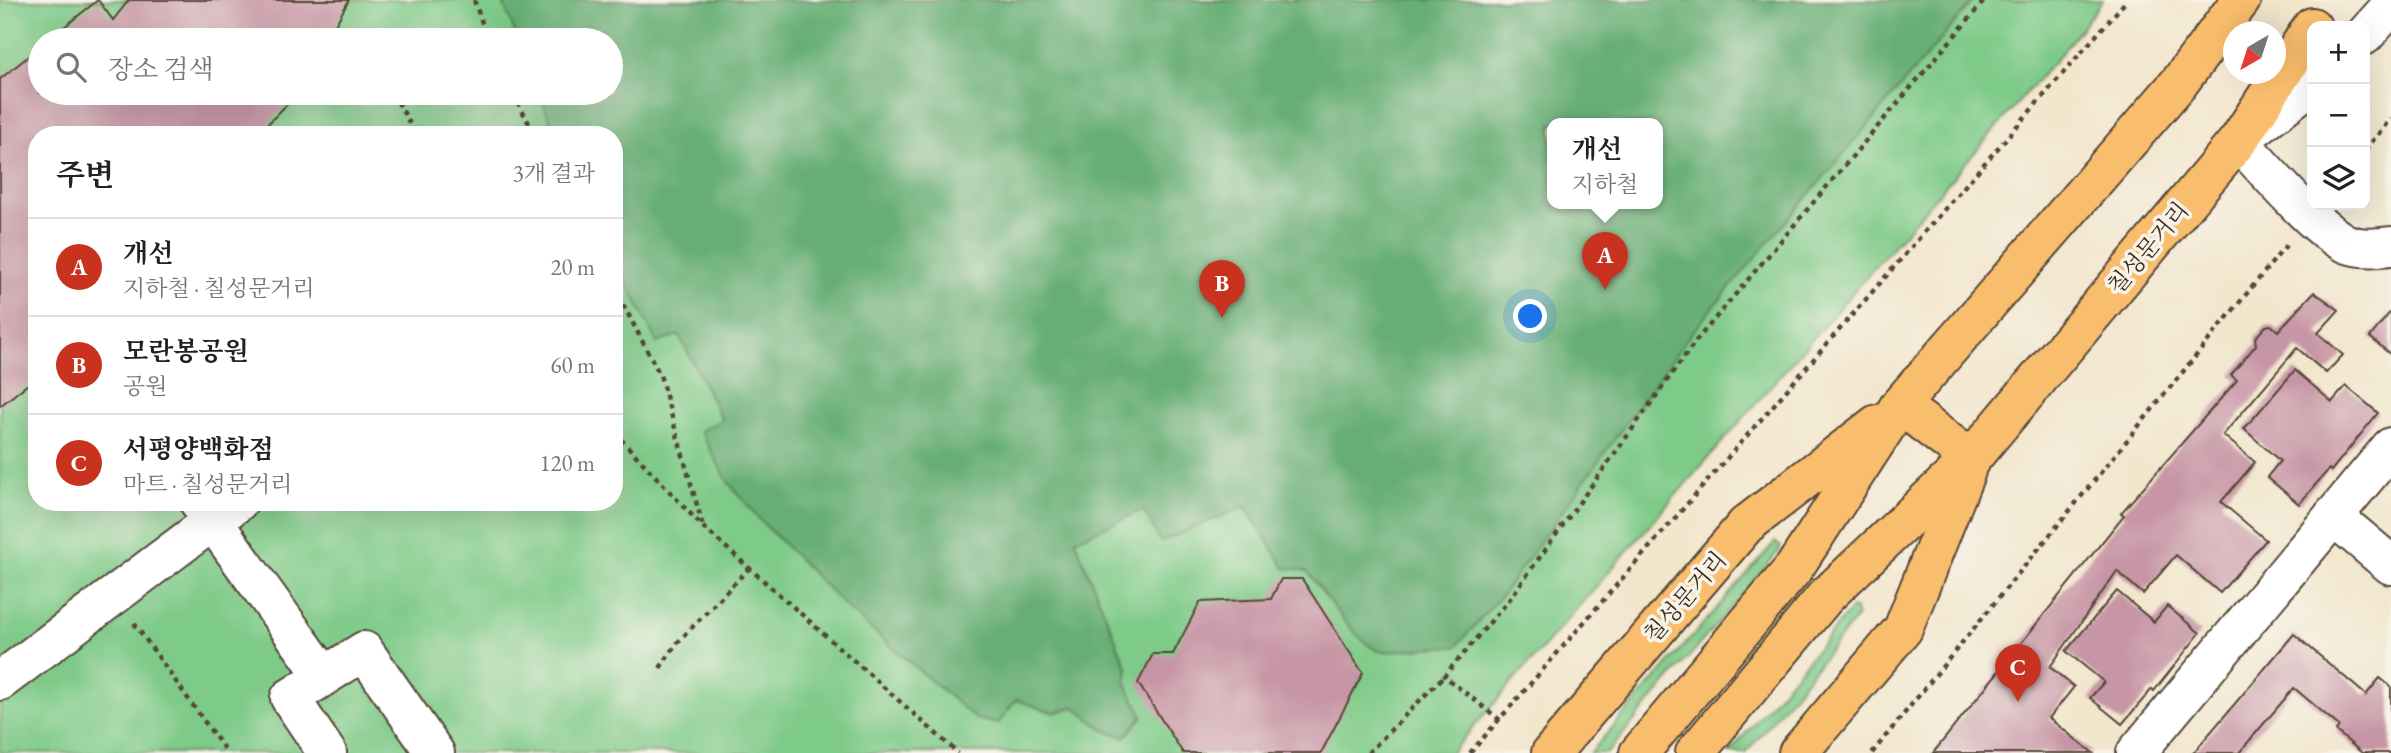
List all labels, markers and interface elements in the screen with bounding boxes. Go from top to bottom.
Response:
north arrow [2223,21,2286,84]
map controls [2307,21,2370,210]
button: + [2307,21,2370,84]
search box [28,28,623,105]
icon: search [52,48,90,86]
text: 장소 검색 [108,52,214,86]
button: − [2307,84,2370,147]
popup [1547,118,1663,209]
text: 개선 [1572,132,1622,166]
button: layers [2307,147,2370,210]
text: 주변 [56,155,114,194]
text: 3개 결과 [513,158,595,188]
text: 지하철 [1572,169,1638,199]
street label: 칠성문거리 [2101,196,2195,300]
pin: A [1582,232,1628,290]
text: 개선 [123,236,173,270]
text: A [71,252,87,282]
text: 20 m [550,252,595,282]
pin: B [1199,260,1245,318]
text: 지하철 · 칠성문거리 [123,273,315,303]
your location [1513,299,1547,333]
text: 모란봉공원 [123,334,249,368]
text: B [72,350,86,380]
text: 60 m [550,350,595,380]
text: 공원 [123,371,167,401]
text: 서평양백화점 [123,432,274,466]
text: C [71,448,87,478]
text: 120 m [539,448,595,478]
text: 마트 · 칠성문거리 [123,469,292,499]
street label: 칠성문거리 [1637,545,1733,649]
pin: C [1995,644,2041,702]

